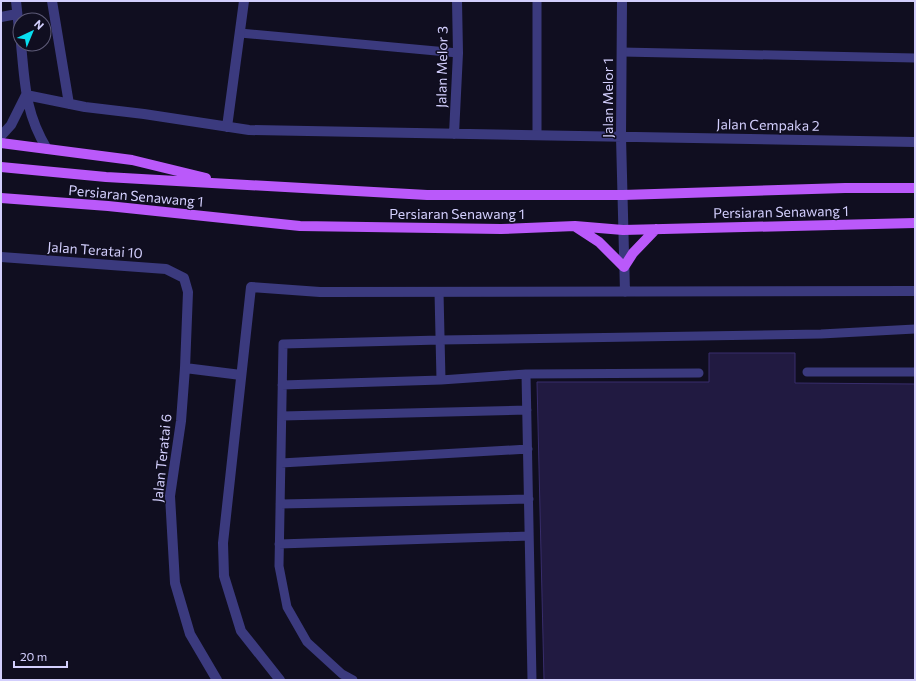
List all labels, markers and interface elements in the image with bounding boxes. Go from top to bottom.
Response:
north arrow [12,12,52,52]
text: N [32,17,47,32]
street label: Jalan Melor 3 [432,26,451,108]
street label: Jalan Melor 1 [599,58,616,138]
street label: Jalan Cempaka 2 [716,115,820,134]
street label: Persiaran Senawang 1 [68,181,204,210]
street label: Persiaran Senawang 1 [713,202,849,221]
street label: Persiaran Senawang 1 [389,205,525,222]
street label: Jalan Teratai 10 [47,238,143,261]
street label: Jalan Teratai 6 [148,413,175,503]
scale bar [14,643,67,669]
text: 20 m [20,649,47,663]

